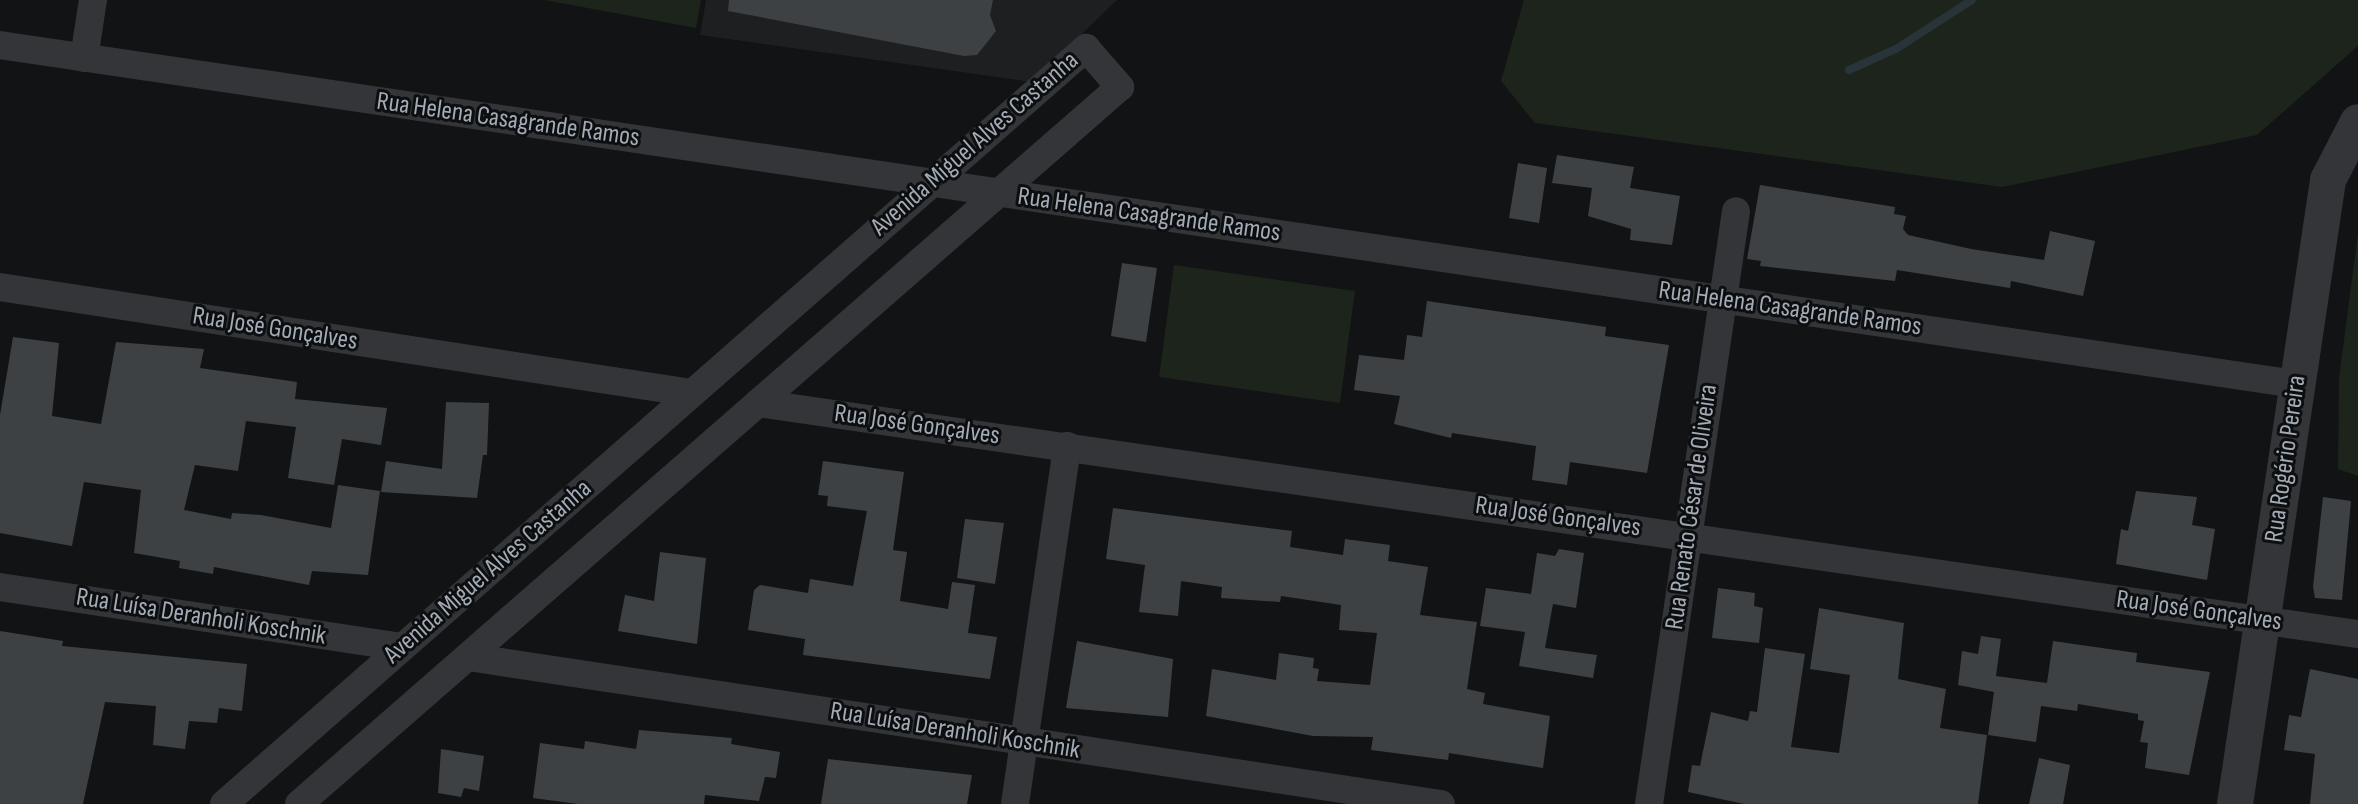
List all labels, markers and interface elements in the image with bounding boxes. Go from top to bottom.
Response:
street label: Avenida Miguel Alves Castanha [865,45,1085,243]
street label: Rua Helena Casagrande Ramos [375,86,641,154]
street label: Rua Helena Casagrande Ramos [1016,181,1282,249]
street label: Rua Helena Casagrande Ramos [1657,275,1923,343]
street label: Rua José Gonçalves [190,301,360,357]
street label: Rua Rogério Pereira [2259,374,2313,544]
street label: Rua Renato César de Oliveira [1659,382,1725,632]
street label: Rua José Gonçalves [832,398,1002,452]
street label: Avenida Miguel Alves Castanha [378,473,598,671]
street label: Rua José Gonçalves [1473,490,1643,544]
street label: Rua Luísa Deranholi Koschnik [74,582,328,652]
street label: Rua José Gonçalves [2114,584,2284,638]
street label: Rua Luísa Deranholi Koschnik [828,696,1082,766]

